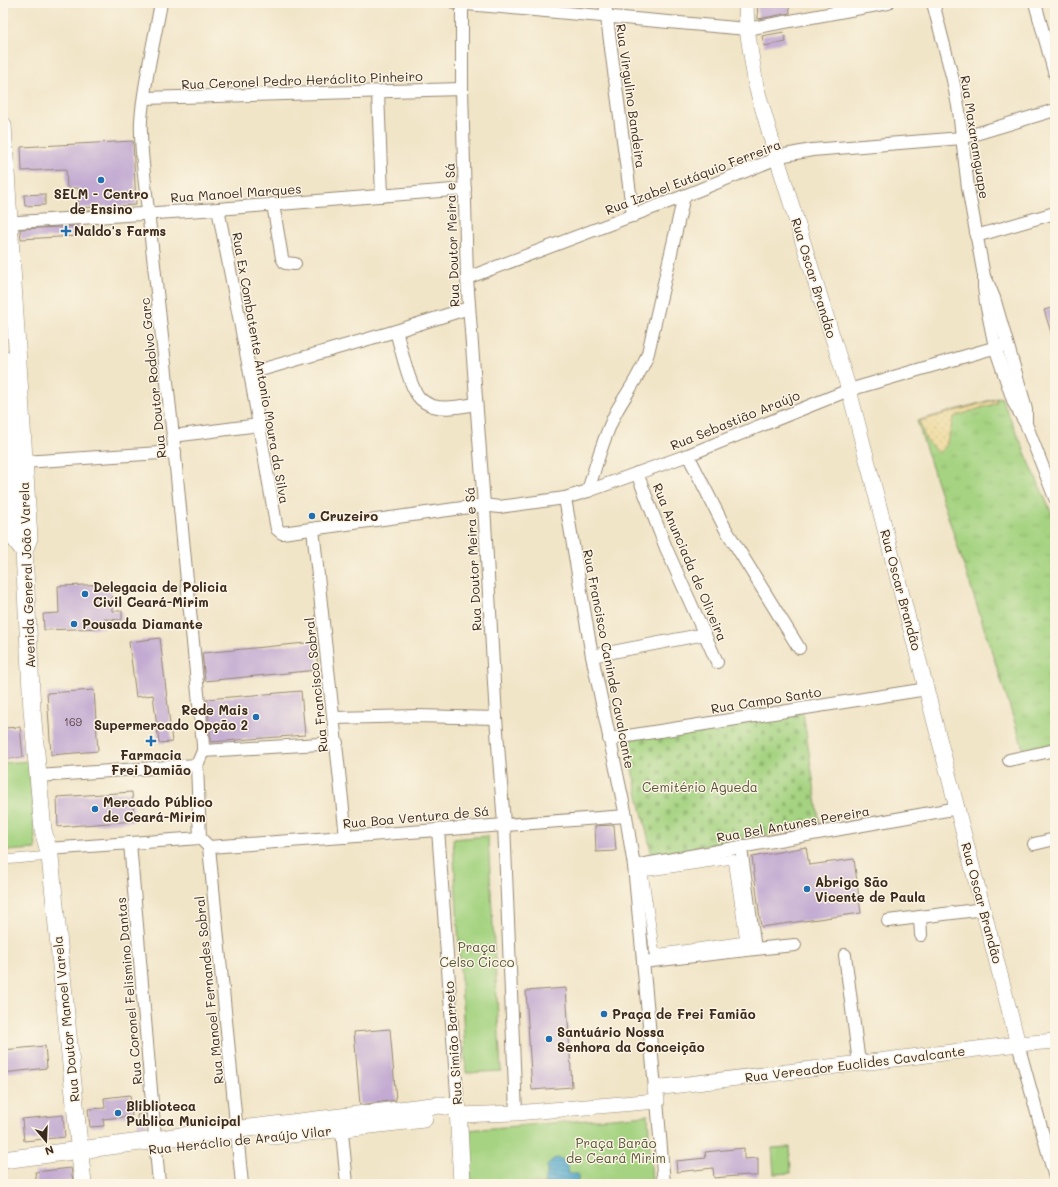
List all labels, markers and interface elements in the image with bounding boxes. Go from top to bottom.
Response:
street label: Rua Virgulino Bandeira [613,23,650,169]
street label: Rua Ceronel Pedro Heráclito Pinheiro [181,67,423,92]
street label: Rua Maxaramguape [957,74,994,200]
street label: Rua Izabel Eutáquio Ferreira [602,135,783,218]
street label: Rua Doutor Meira e Sá [440,163,463,307]
marker: SELM - Centro de Ensino [96,175,106,185]
street label: Rua Manoel Marques [170,179,302,206]
place label: SELM - Centro de Ensino [54,185,148,217]
street label: Rua Oscar Brandão [788,216,841,340]
place label: Naldo's Farms [74,222,166,239]
marker: Naldo's Farms [61,226,71,236]
street label: Rua Ex Combatente Antonio Moura da Silva [229,231,294,505]
street label: Rua Doutor Rodolvo Garc [136,297,169,459]
street label: Rua Sebastião Araújo [668,386,802,453]
street label: Rua Anunciada de Oliveira [649,480,731,643]
street label: Avenida General João Varela [15,482,38,669]
street label: Rua Doutor Meira e Sá [460,486,485,632]
place label: Cruzeiro [320,507,378,524]
marker: Cruzeiro [307,511,317,521]
street label: Rua Oscar Brandão [877,527,926,653]
street label: Rua Francisco Caninde Cavalcante [580,548,639,770]
place label: Delegacia de Policia Civil Ceará-Mirim [93,578,227,610]
marker: Delegacia de Policia Civil Ceará-Mirim [80,589,90,599]
place label: Pousada Diamante [82,615,203,632]
street label: Rua Francisco Sobral [300,617,331,753]
marker: Pousada Diamante [69,619,79,629]
street label: Rua Campo Santo [710,682,823,717]
place label: Rede Mais Supermercado Opção 2 [94,701,248,733]
marker: Rede Mais Supermercado Opção 2 [251,712,261,722]
house number: 169 [64,714,83,729]
marker: Farmacia Frei Damião [146,736,156,746]
place label: Farmacia Frei Damião [111,746,191,778]
park label: Cemitério Agueda [642,778,758,795]
place label: Mercado Público de Ceará-Mirim [103,793,213,825]
street label: Rua Boa Ventura de Sá [342,802,490,831]
street label: Rua Bel Antunes Pereira [715,802,871,845]
marker: Mercado Público de Ceará-Mirim [90,804,100,814]
street label: Rua Oscar Brandão [958,840,1007,966]
place label: Abrigo São Vicente de Paula [815,873,926,905]
marker: Abrigo São Vicente de Paula [802,884,812,894]
street label: Rua Manoel Fernandes Sobral [190,895,227,1085]
street label: Rua Coronel Felismino Dantas [112,897,145,1086]
street label: Rua Doutor Manoel Varela [48,935,83,1103]
park label: Praça Celso Cicco [439,938,515,970]
street label: Rua Simião Barreto [440,980,465,1105]
place label: Praça de Frei Famião [612,1005,756,1022]
marker: Praça de Frei Famião [599,1009,609,1019]
place label: Santuário Nossa Senhora da Conceição [557,1023,705,1055]
marker: Santuário Nossa Senhora da Conceição [544,1034,554,1044]
street label: Rua Vereador Euclides Cavalcante [744,1042,966,1085]
place label: Bliblioteca Publica Municipal [126,1097,241,1129]
marker: Bliblioteca Publica Municipal [113,1108,123,1118]
north arrow [26,1121,66,1161]
street label: Rua Heráclio de Araújo Vilar [148,1121,332,1158]
park label: Praça Barão de Ceará Mirim [566,1134,666,1166]
text: N [43,1142,56,1159]

